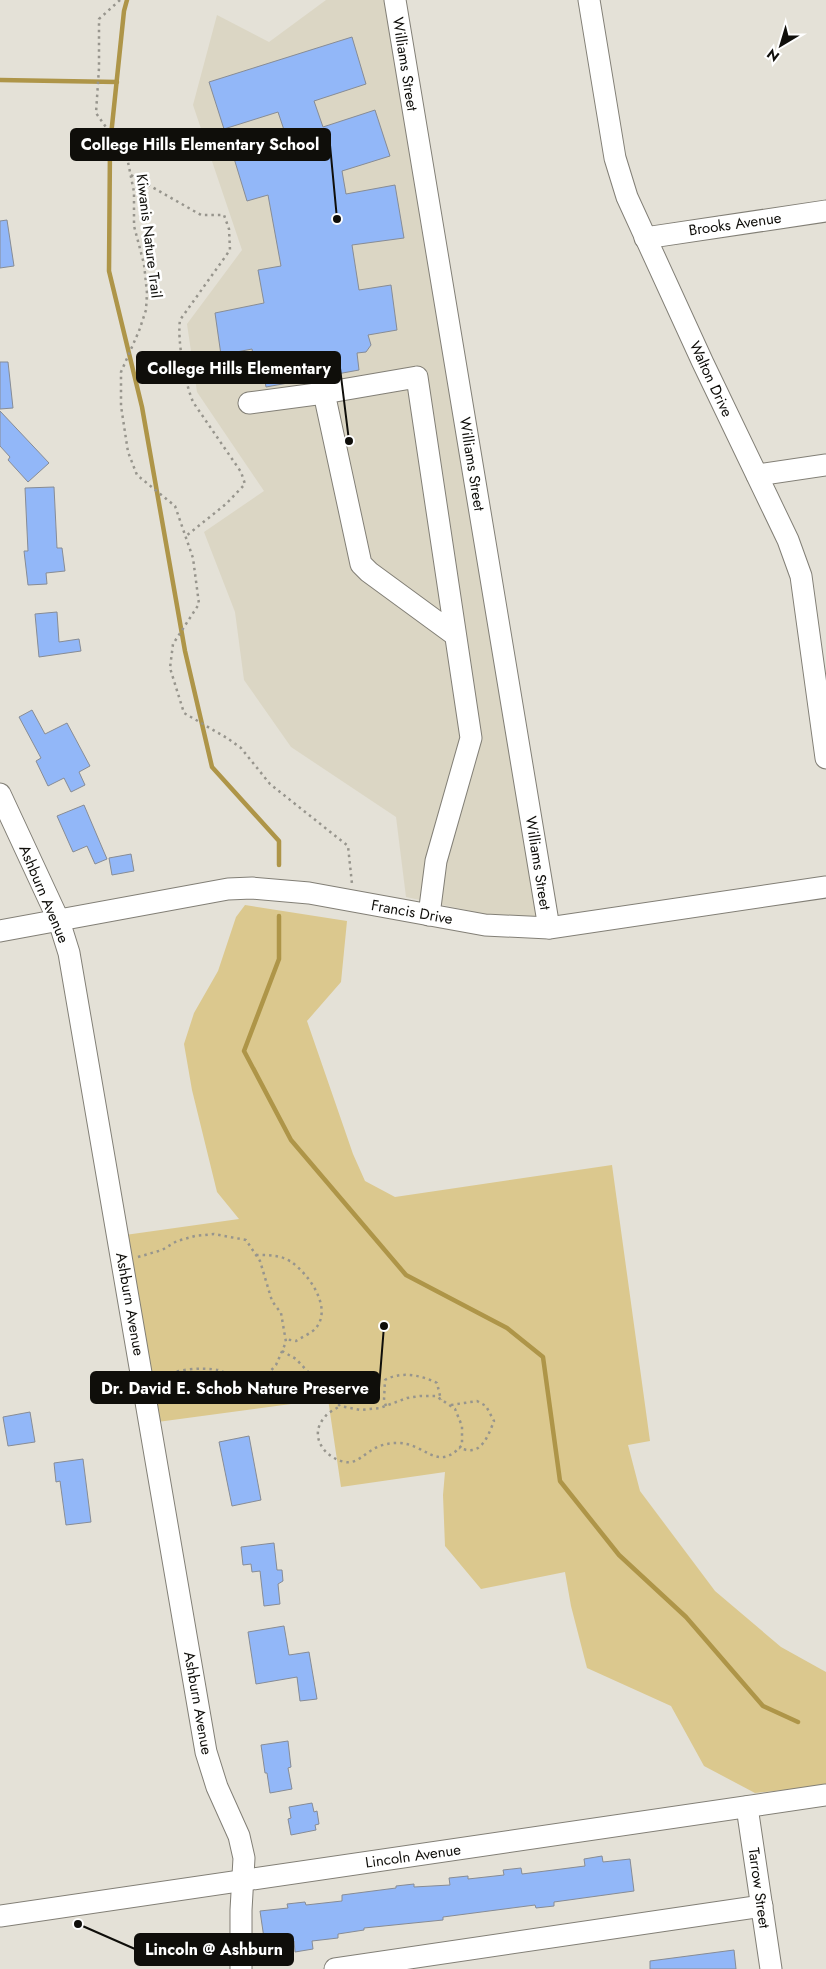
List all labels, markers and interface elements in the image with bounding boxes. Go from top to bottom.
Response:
street label: Williams Street [387,15,423,113]
north arrow [756,20,806,70]
text: N [762,44,784,67]
callout: College Hills Elementary School [71,129,330,160]
text: College Hills Elementary School [81,133,319,156]
street label: Kiwanis Nature Trail [130,173,168,299]
street label: Brooks Avenue [687,207,783,241]
street label: Walton Drive [684,337,738,421]
callout: College Hills Elementary [137,352,340,383]
text: College Hills Elementary [147,357,331,380]
street label: Williams Street [454,415,490,513]
street label: Williams Street [520,814,556,912]
street label: Ashburn Avenue [13,842,75,947]
street label: Francis Drive [370,894,455,930]
street label: Ashburn Avenue [110,1251,150,1358]
callout: Dr. David E. Schob Nature Preserve [91,1372,379,1403]
text: Dr. David E. Schob Nature Preserve [101,1377,369,1400]
street label: Ashburn Avenue [178,1650,218,1757]
street label: Lincoln Avenue [364,1838,463,1874]
street label: Tarrow Street [742,1846,776,1930]
callout: Lincoln @ Ashburn [135,1934,293,1965]
text: Lincoln @ Ashburn [145,1938,283,1961]

